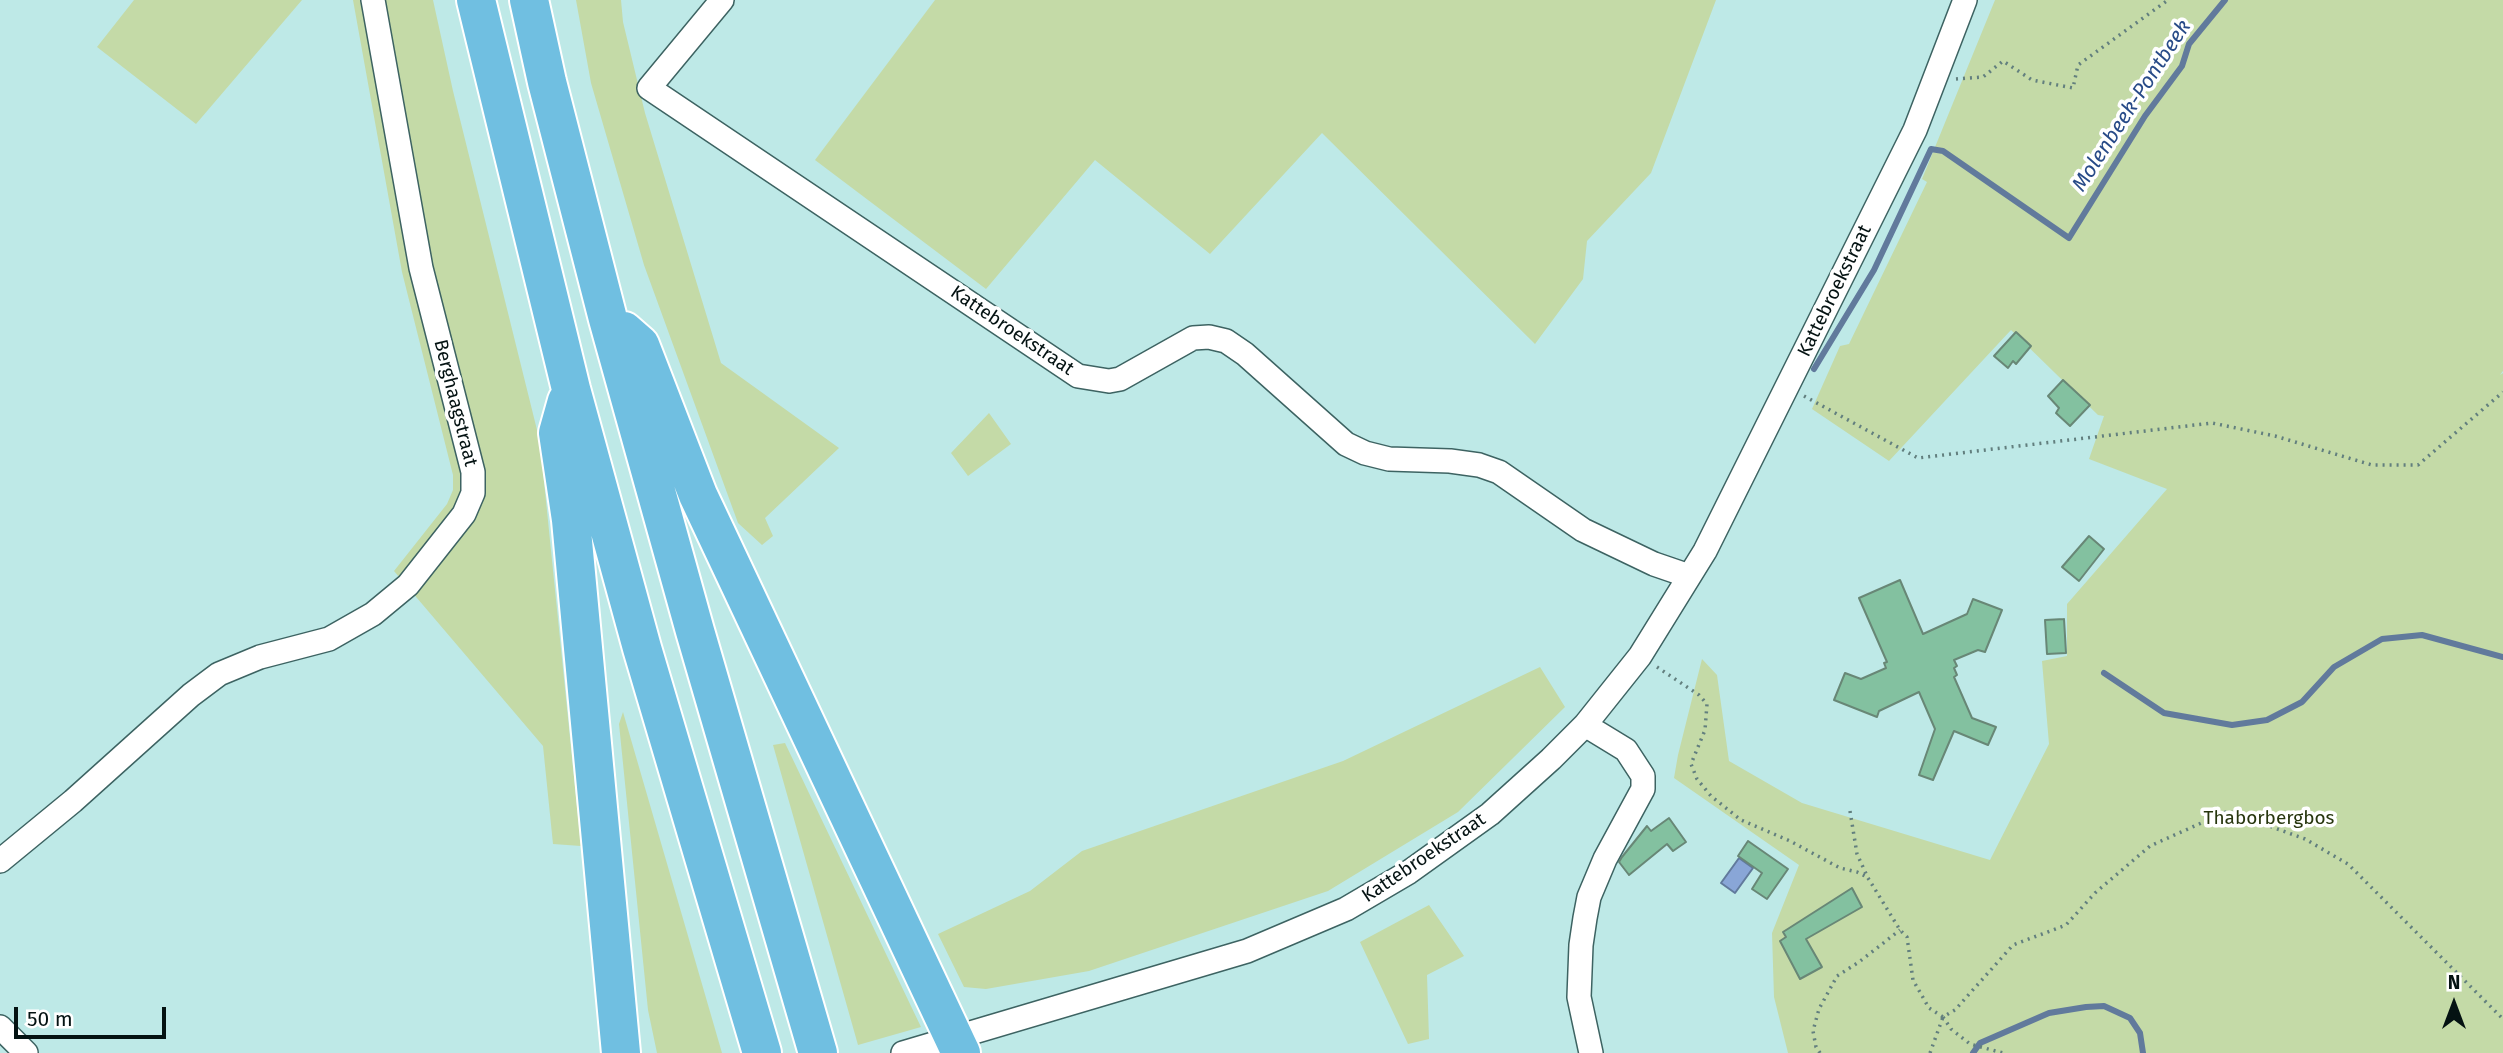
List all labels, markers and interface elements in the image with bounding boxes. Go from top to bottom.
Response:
water label: Molenbeek-Pontbeek [2067,16,2197,196]
street label: Kattebroekstraat [1793,221,1877,361]
street label: Kattebroekstraat [946,281,1078,381]
street label: Berghaagstraat [428,337,482,469]
street label: Kattebroekstraat [1358,808,1490,908]
park label: Thaborbergbos [2204,808,2334,830]
north arrow [2419,969,2489,1039]
text: N [2448,971,2460,994]
scale bar [18,993,170,1038]
text: 50 m [27,1006,73,1032]

